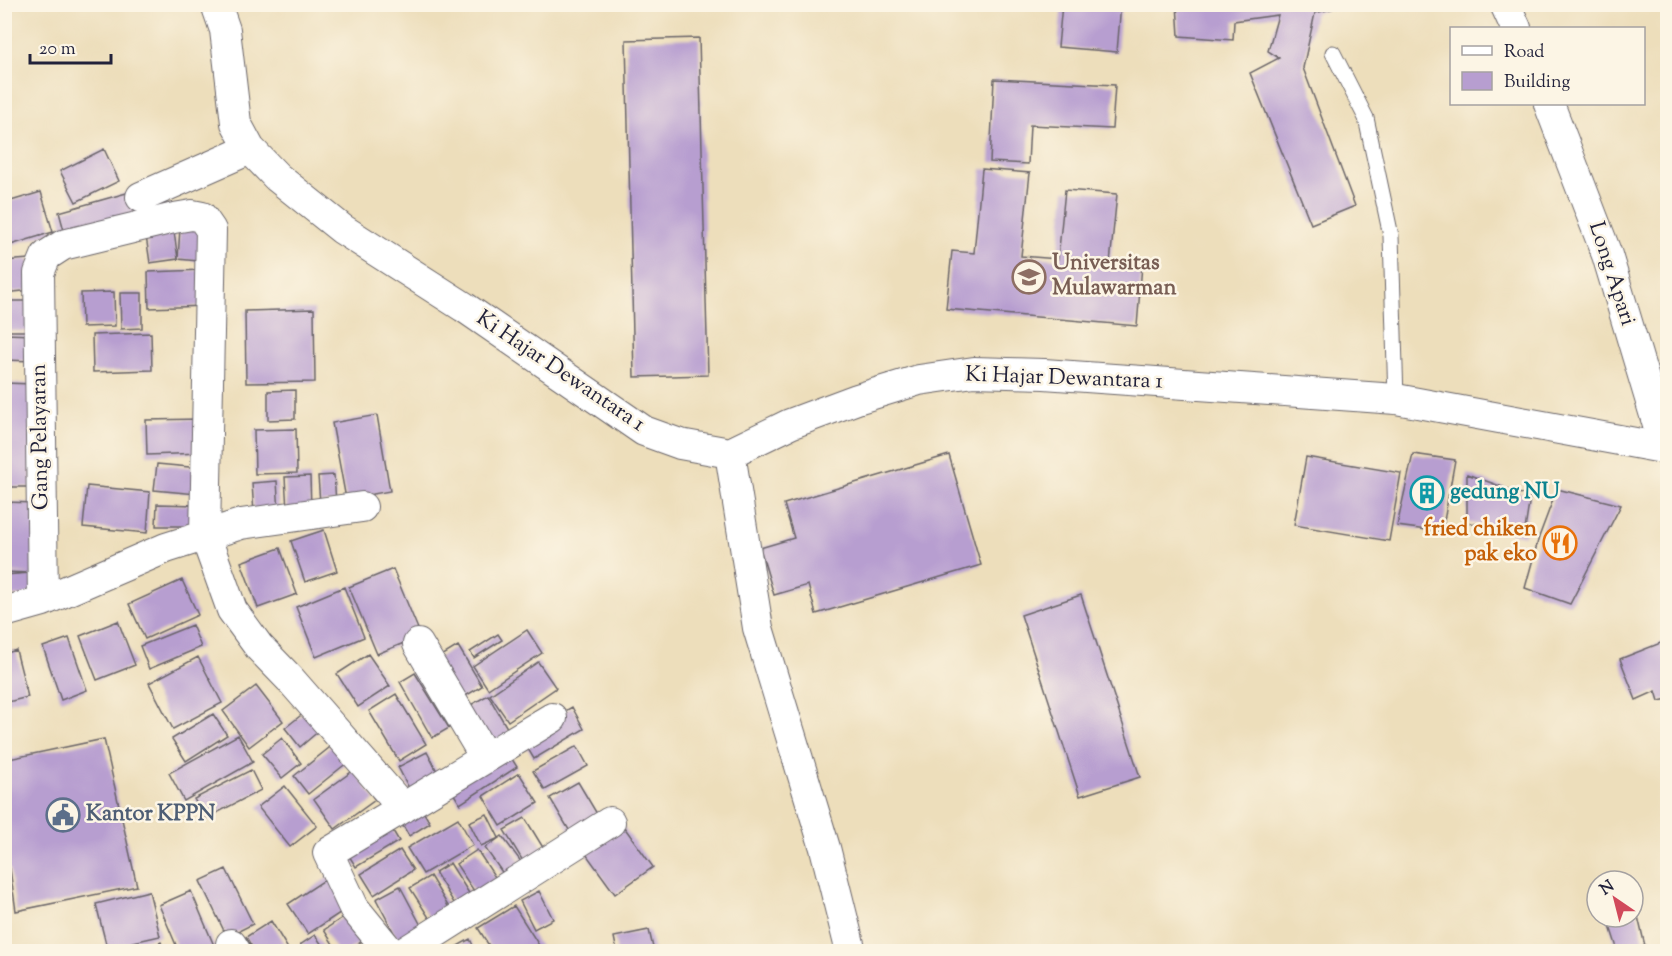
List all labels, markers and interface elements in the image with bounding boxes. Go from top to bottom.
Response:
scale bar [30,27,111,65]
legend [1450,27,1645,105]
text: 20 m [39,37,76,63]
text: Road [1504,40,1544,66]
text: Building [1504,70,1570,96]
street label: Long Apari [1579,218,1643,330]
place label: Universitas Mulawarman [1052,248,1176,305]
school or university icon: Universitas Mulawarman [1011,259,1047,295]
street label: Ki Hajar Dewantara 1 [469,303,651,441]
street label: Ki Hajar Dewantara 1 [965,360,1164,398]
street label: Gang Pelayaran [24,364,58,510]
building icon: gedung NU [1409,475,1445,511]
place label: gedung NU [1450,477,1560,509]
place label: fried chiken pak eko [1424,514,1537,571]
restaurant icon: fried chiken pak eko [1542,525,1578,561]
public building icon: Kantor KPPN [45,797,81,833]
place label: Kantor KPPN [86,799,216,831]
north arrow [1585,869,1645,929]
text: N [1596,876,1620,902]

